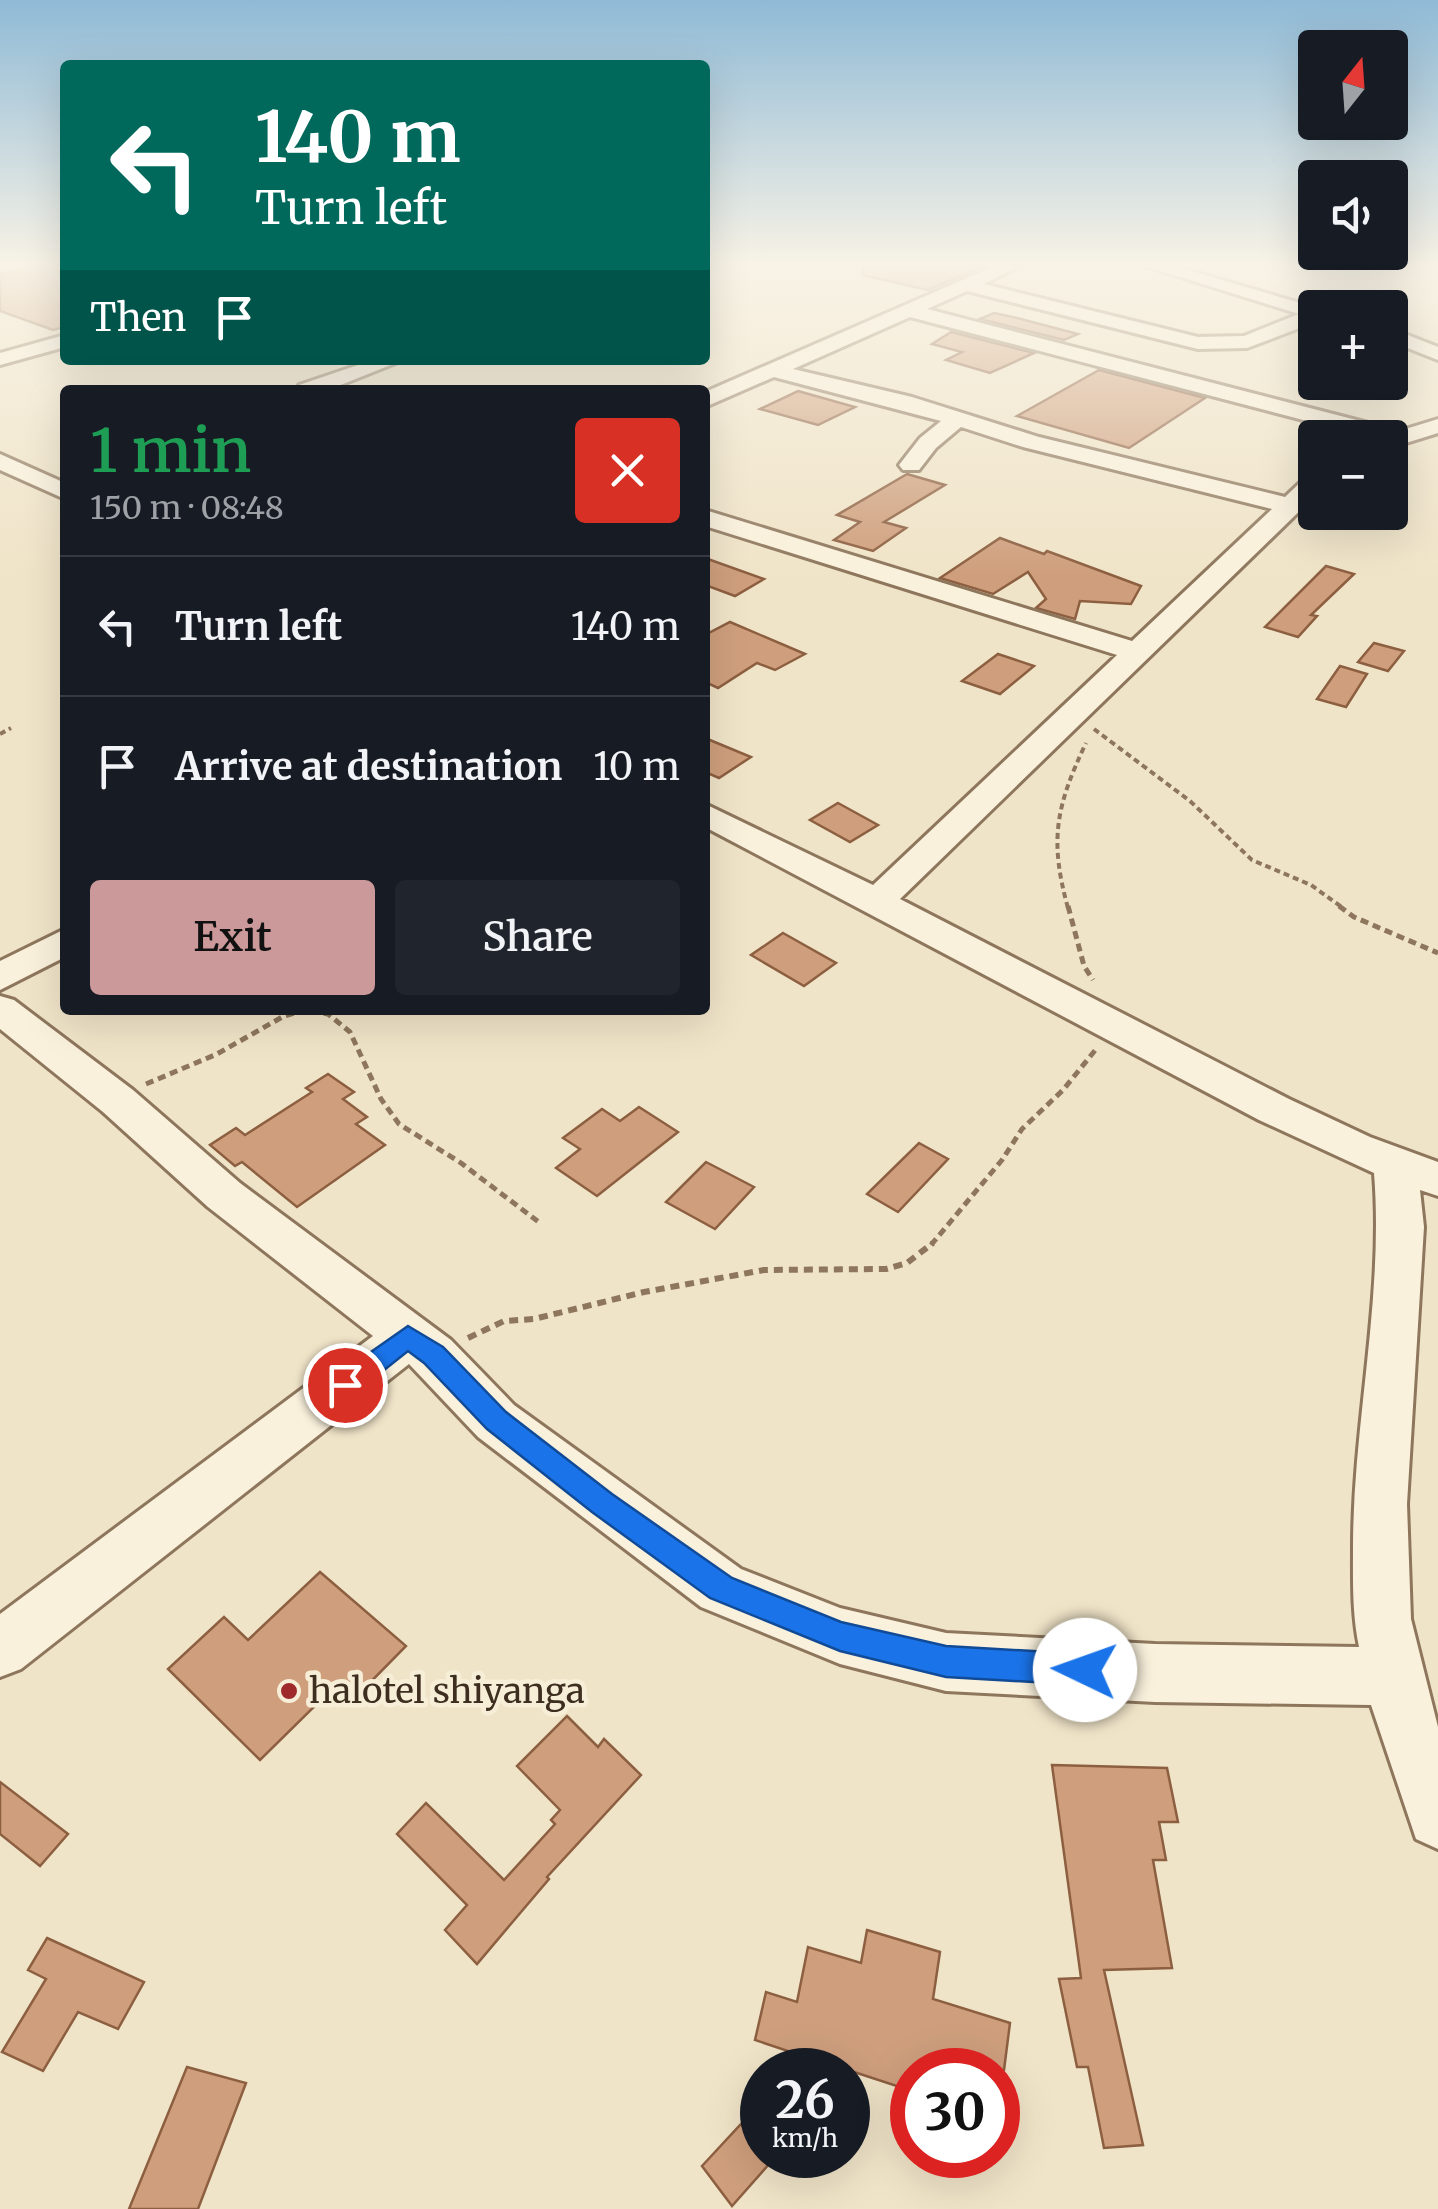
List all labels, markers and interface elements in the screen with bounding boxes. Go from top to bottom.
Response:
north arrow [1298,30,1408,140]
map controls [1298,30,1408,530]
text: 140 m [255,93,461,181]
icon: left [90,100,220,230]
button: sound [1298,160,1408,270]
text: Turn left [255,180,447,236]
icon: arrive [207,290,262,345]
button: + [1298,290,1408,400]
text: Then [90,294,187,341]
text: 1 min [90,413,251,488]
button: close [575,418,680,523]
button: − [1298,420,1408,530]
text: 150 m · 08:48 [90,488,284,528]
icon: left [90,599,145,654]
text: Turn left [175,603,342,650]
text: 140 m [571,603,680,650]
icon: arrive [90,739,145,794]
text: Arrive at destination [175,743,562,790]
text: 10 m [593,743,680,790]
button: Exit [90,880,375,995]
button: Share [395,880,680,995]
pin [303,1343,388,1428]
icon: arrive [318,1358,373,1413]
position arrow [1033,1618,1137,1722]
place label: halotel shiyanga [309,1669,585,1713]
marker: halotel shiyanga [278,1680,300,1702]
speed limit sign: 30 [890,2048,1020,2178]
text: 26 [775,2069,835,2132]
text: km/h [772,2122,838,2154]

